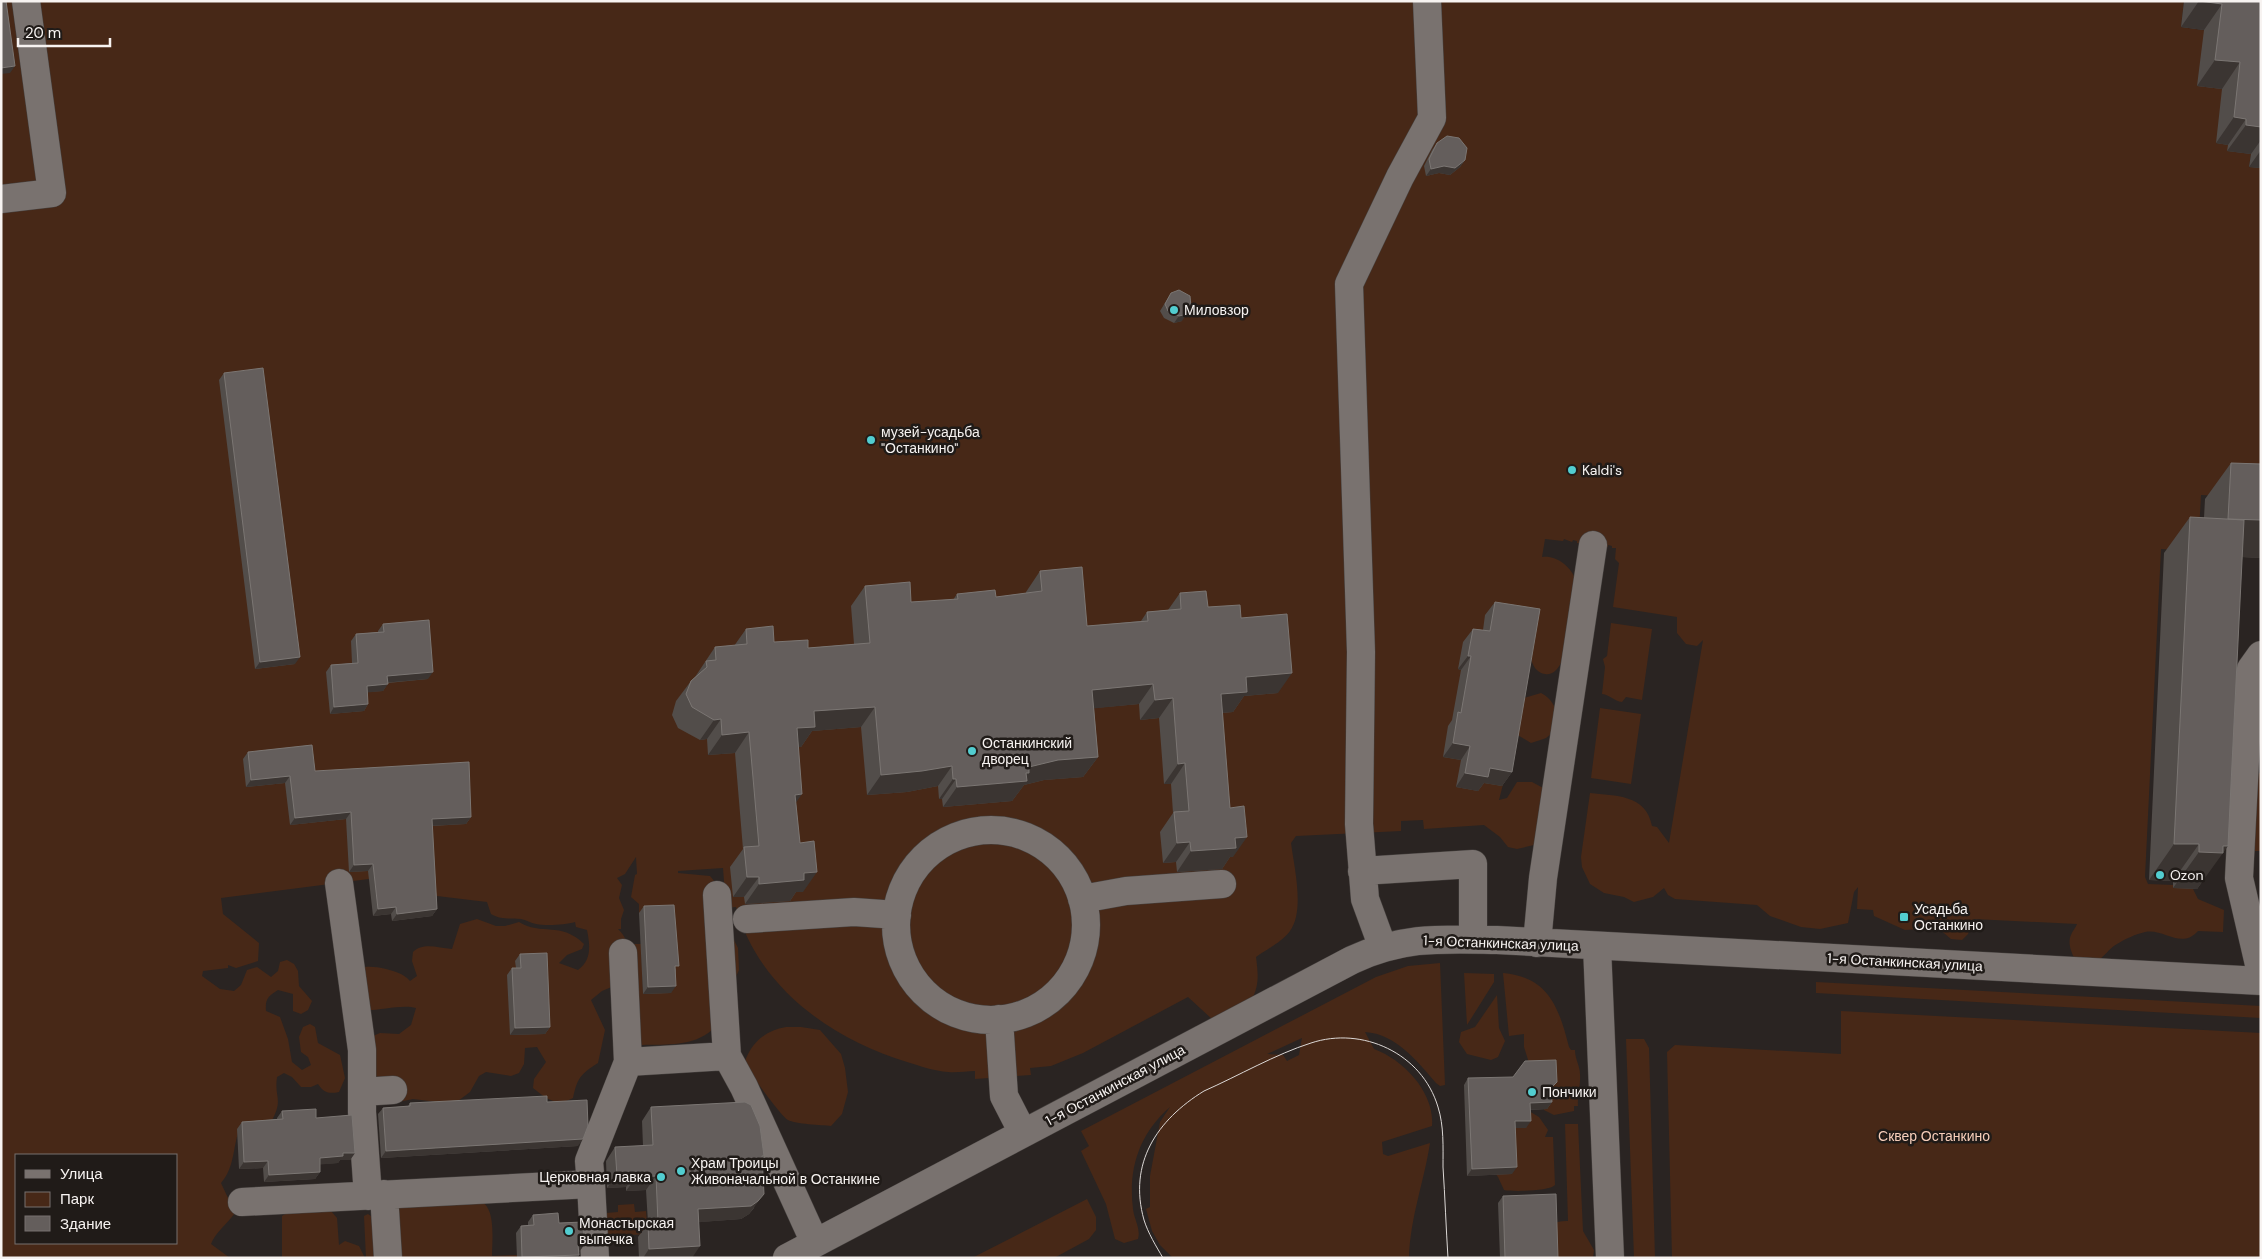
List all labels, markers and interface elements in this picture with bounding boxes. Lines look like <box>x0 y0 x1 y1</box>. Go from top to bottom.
scale bar <box>18 15 110 47</box>
text: 20 m <box>25 23 61 43</box>
place label: Миловзор <box>1184 301 1249 319</box>
marker: Миловзор <box>1168 304 1180 316</box>
place label: музей-усадьба "Останкино" <box>881 423 980 457</box>
marker: музей-усадьба "Останкино" <box>865 434 877 446</box>
place label: Kaldi's <box>1582 461 1622 479</box>
marker: Kaldi's <box>1566 464 1578 476</box>
place label: Останкинский дворец <box>982 734 1072 768</box>
marker: Останкинский дворец <box>966 745 978 757</box>
place label: Ozon <box>2170 866 2204 884</box>
marker: Ozon <box>2154 869 2166 881</box>
place label: Усадьба Останкино <box>1914 900 1983 934</box>
marker: Усадьба Останкино <box>1898 911 1910 923</box>
street label: 1-я Останкинская улица <box>1423 931 1579 955</box>
street label: 1-я Останкинская улица <box>1827 949 1983 975</box>
street label: 1-я Останкинская улица <box>1042 1040 1188 1129</box>
place label: Пончики <box>1542 1083 1597 1101</box>
marker: Пончики <box>1526 1086 1538 1098</box>
park label: Сквер Останкино <box>1878 1127 1990 1145</box>
legend <box>15 1154 178 1244</box>
place label: Храм Троицы Живоначальной в Останкине <box>691 1154 880 1188</box>
text: Улица <box>60 1164 103 1184</box>
marker: Храм Троицы Живоначальной в Останкине <box>675 1165 687 1177</box>
place label: Церковная лавка <box>539 1168 651 1186</box>
marker: Церковная лавка <box>655 1171 667 1183</box>
text: Парк <box>60 1189 94 1209</box>
text: Здание <box>60 1214 111 1234</box>
place label: Монастырская выпечка <box>579 1214 674 1248</box>
marker: Монастырская выпечка <box>563 1225 575 1237</box>

